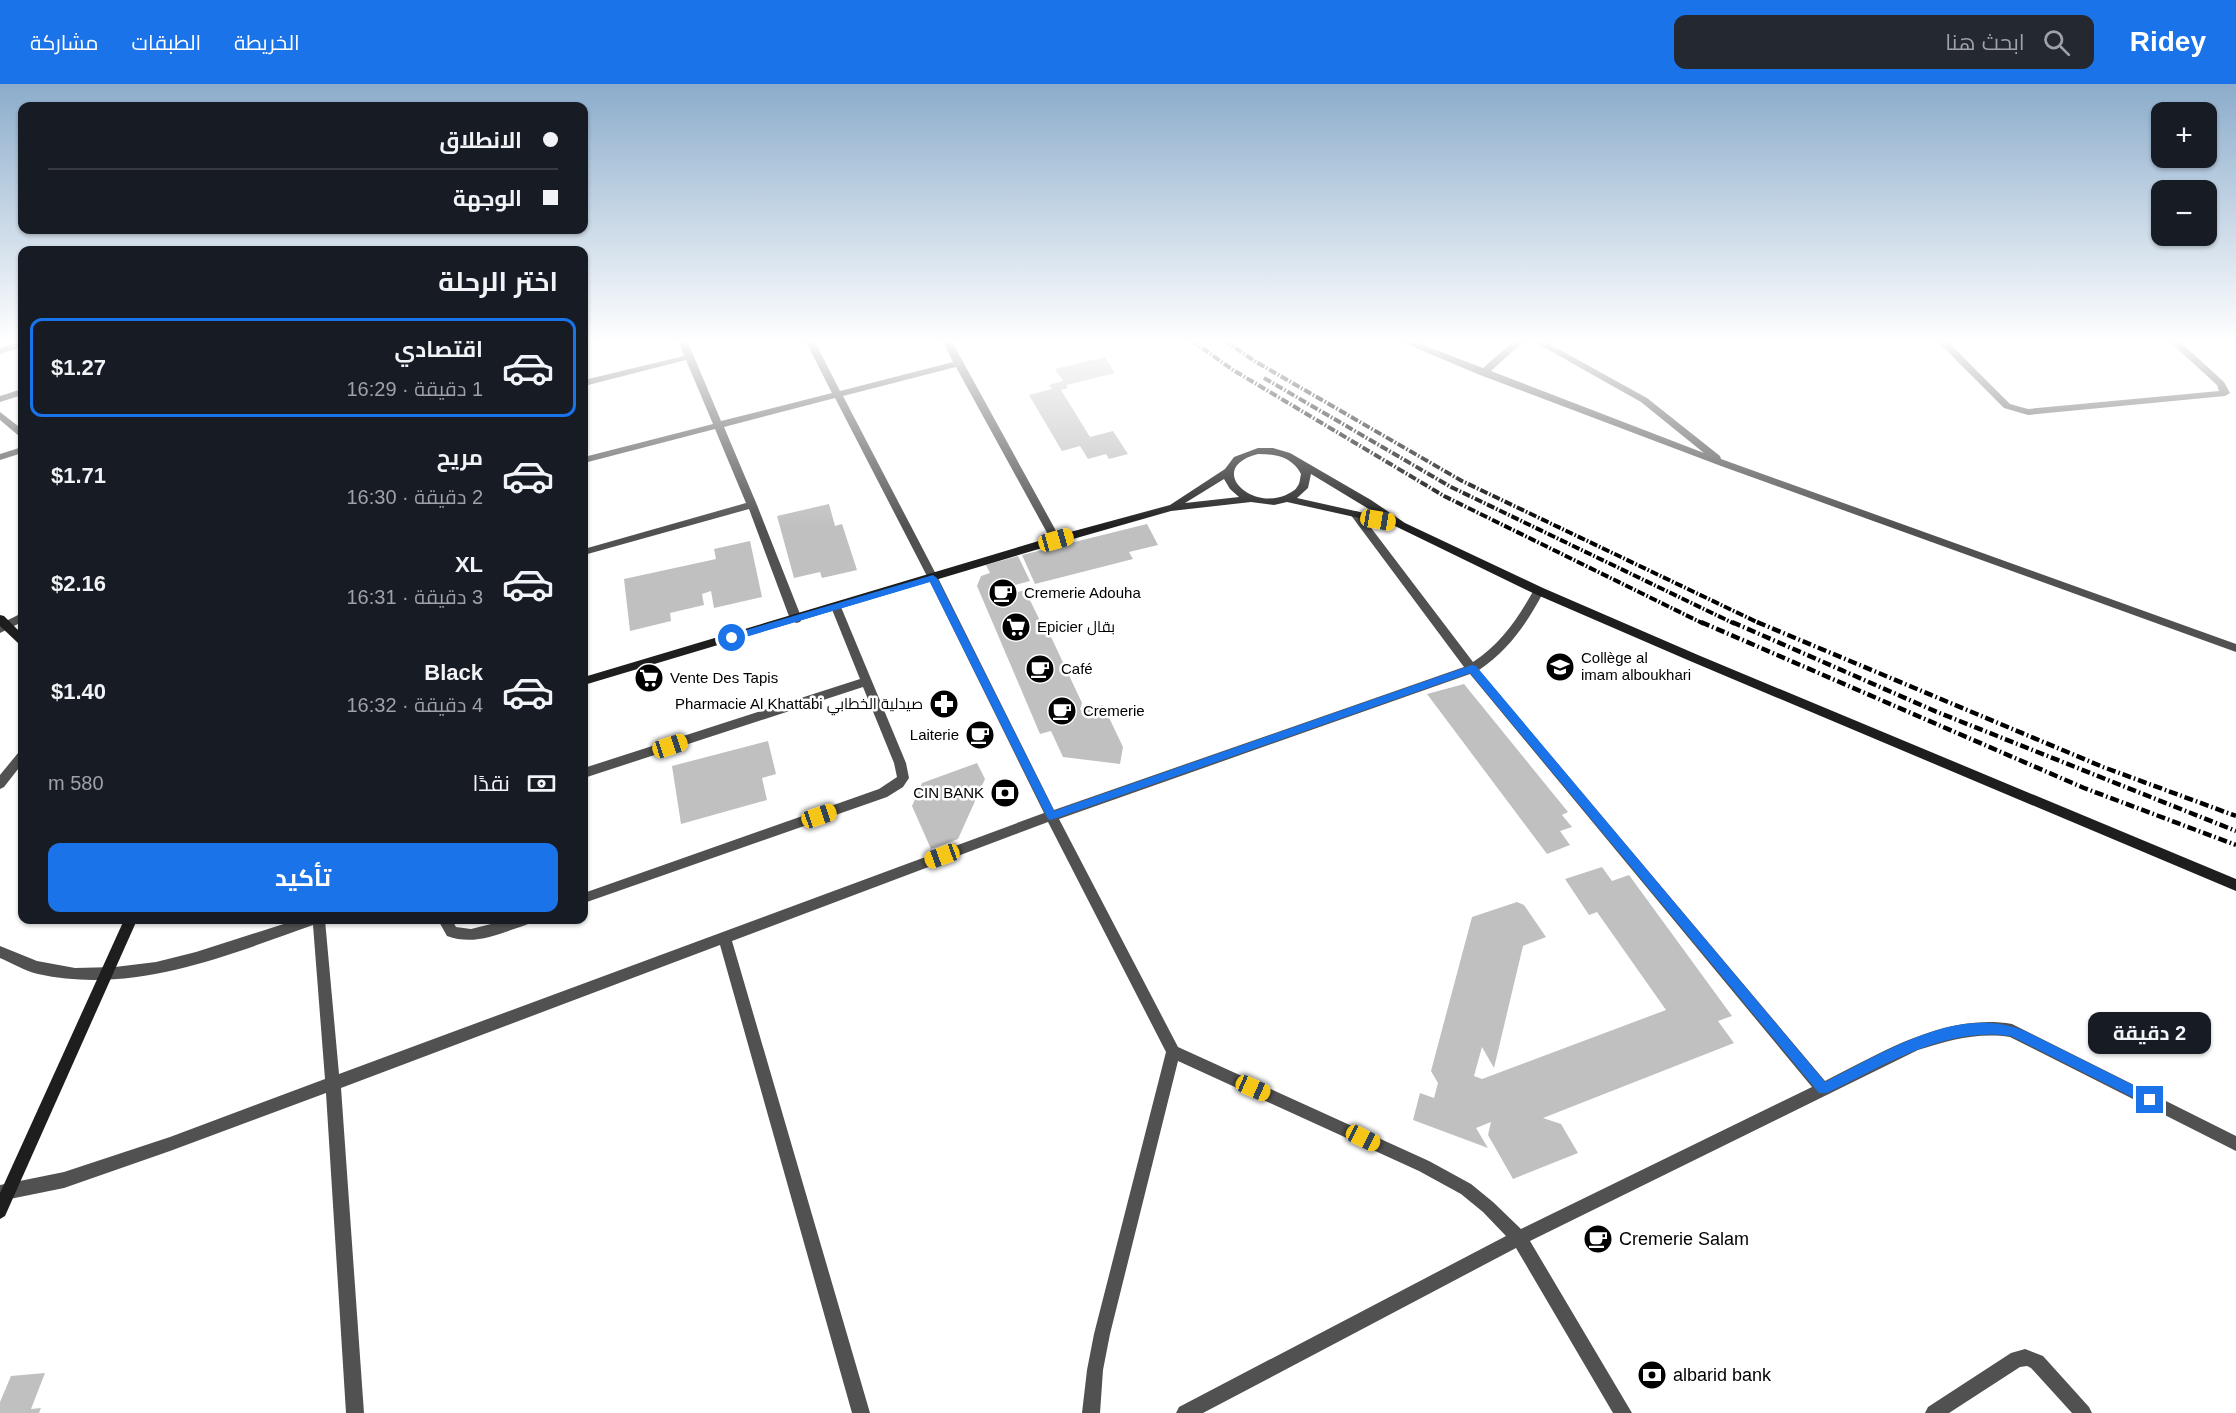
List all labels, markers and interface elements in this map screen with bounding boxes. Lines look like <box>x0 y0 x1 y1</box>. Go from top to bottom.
search box <box>1674 15 2094 69</box>
icon: search <box>2040 26 2073 59</box>
text: Ridey <box>2130 26 2206 57</box>
text: ابحث هنا <box>1945 30 2025 55</box>
text: مشاركة <box>30 31 99 54</box>
text: الطبقات <box>132 31 201 54</box>
text: الخريطة <box>234 31 300 54</box>
map controls <box>2151 102 2217 246</box>
button: + <box>2151 102 2217 168</box>
text: الانطلاق <box>439 128 522 153</box>
button: − <box>2151 180 2217 246</box>
text: الوجهة <box>453 186 522 211</box>
text: اختر الرحلة <box>438 267 558 297</box>
text: اقتصادي <box>394 337 483 362</box>
icon: car <box>501 341 555 395</box>
text: $1.27 <box>51 355 106 380</box>
text: 1 دقيقة · 16:29 <box>346 378 483 400</box>
text: مريح <box>437 445 483 470</box>
icon: car <box>501 449 555 503</box>
text: $1.71 <box>51 463 106 488</box>
text: 2 دقيقة · 16:30 <box>346 486 483 508</box>
car <box>1359 508 1397 532</box>
car <box>1036 526 1076 554</box>
text: XL <box>455 552 483 577</box>
icon: car <box>501 557 555 611</box>
text: $2.16 <box>51 571 106 596</box>
cafe icon: Cremerie Adouha <box>987 577 1019 609</box>
place label: Cremerie Adouha <box>1024 584 1141 601</box>
text: 3 دقيقة · 16:31 <box>346 586 483 608</box>
supermarket icon: Epicier بقال <box>1000 611 1032 643</box>
place label: Epicier بقال <box>1037 618 1115 636</box>
route start <box>718 624 745 651</box>
place label: Collège al imam alboukhari <box>1581 649 1691 683</box>
school or university icon: Collège al imam alboukhari <box>1544 651 1576 683</box>
cafe icon: Café <box>1024 653 1056 685</box>
text: Black <box>424 660 483 685</box>
place label: Café <box>1061 660 1093 677</box>
supermarket icon: Vente Des Tapis <box>633 662 665 694</box>
icon: car <box>501 665 555 719</box>
place label: Vente Des Tapis <box>670 669 778 686</box>
text: $1.40 <box>51 679 106 704</box>
pharmacy icon: Pharmacie Al Khattabi صيدلية الخطابي <box>928 688 960 720</box>
text: 4 دقيقة · 16:32 <box>346 694 483 716</box>
place label: Pharmacie Al Khattabi صيدلية الخطابي <box>675 695 923 716</box>
cafe icon: Cremerie <box>1046 695 1078 727</box>
place label: Cremerie <box>1083 702 1145 719</box>
cafe icon: Laiterie <box>964 719 996 751</box>
place label: Laiterie <box>910 726 959 743</box>
car <box>650 732 690 760</box>
icon: cash <box>525 767 558 800</box>
text: نقدًا <box>472 771 510 796</box>
text: 580 m <box>48 772 104 794</box>
bank icon: CIN BANK <box>989 777 1021 809</box>
place label: CIN BANK <box>913 784 984 801</box>
car <box>799 802 839 830</box>
car <box>922 841 962 871</box>
button: تأكيد <box>48 843 558 912</box>
callout: 2 دقيقة <box>2088 1013 2212 1055</box>
text: 2 دقيقة <box>2113 1022 2186 1044</box>
car <box>1233 1072 1273 1104</box>
route end <box>2136 1086 2163 1113</box>
car <box>1343 1122 1383 1154</box>
cafe icon: Cremerie Salam <box>1582 1223 1614 1255</box>
place label: Cremerie Salam <box>1619 1229 1749 1249</box>
bank icon: albarid bank <box>1636 1359 1668 1391</box>
place label: albarid bank <box>1673 1365 1772 1385</box>

